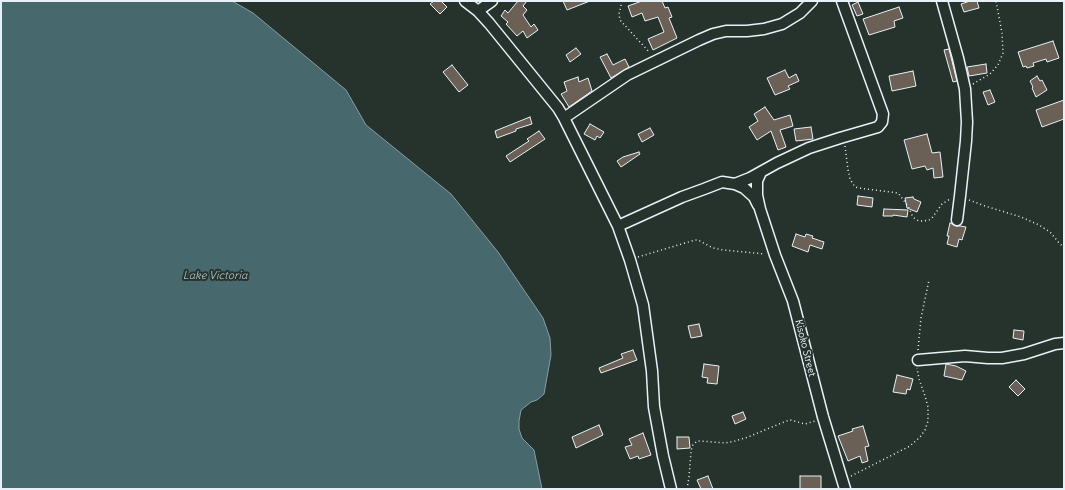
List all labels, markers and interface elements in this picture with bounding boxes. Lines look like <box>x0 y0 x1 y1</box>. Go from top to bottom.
water label: Lake Victoria <box>183 269 247 283</box>
street label: Kisoko Street <box>792 318 818 378</box>

